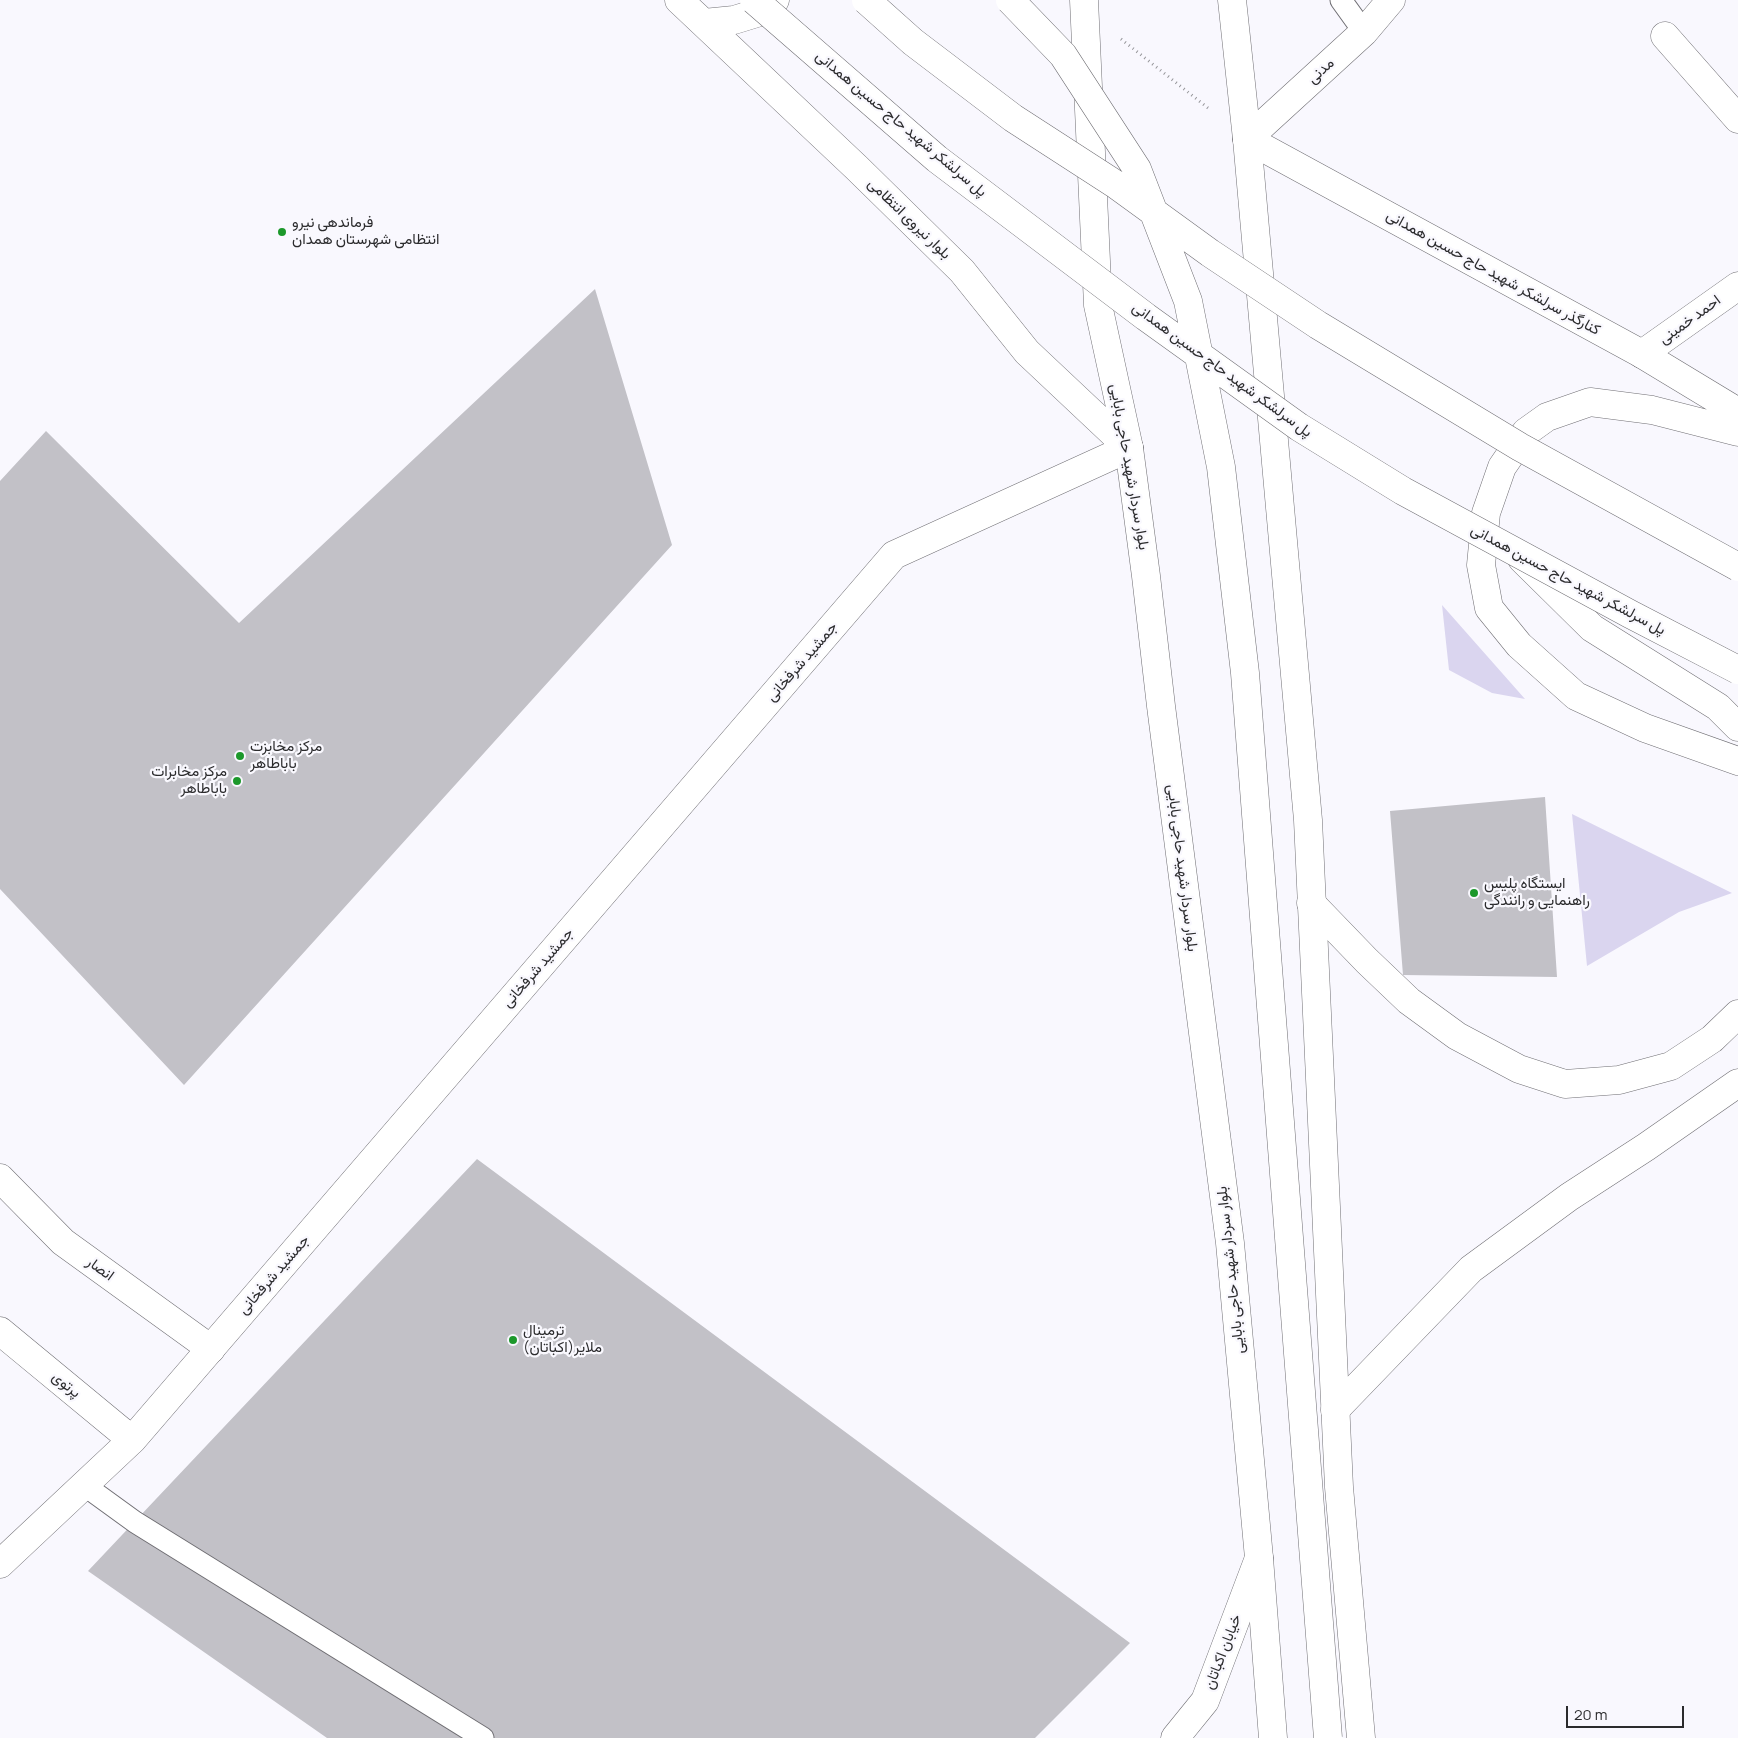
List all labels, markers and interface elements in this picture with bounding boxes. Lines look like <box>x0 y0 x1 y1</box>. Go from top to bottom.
street label: پل سرلشکر شهید حاج حسین همدانی <box>812 47 990 201</box>
street label: مدنی <box>1304 54 1338 88</box>
street label: بلوار نیروی انتظامی <box>864 175 954 263</box>
street label: کنارگذر سرلشکر شهید حاج حسین همدانی <box>1383 206 1603 340</box>
place label: فرماندهی نیرو انتظامی شهرستان همدان <box>292 214 439 249</box>
marker: فرماندهی نیرو انتظامی شهرستان همدان <box>276 226 288 238</box>
street label: احمد خمینی <box>1656 292 1724 348</box>
street label: پل سرلشکر شهید حاج حسین همدانی <box>1129 299 1315 441</box>
street label: بلوار سردار شهید حاجی بابایی <box>1106 383 1152 551</box>
street label: پل سرلشکر شهید حاج حسین همدانی <box>1468 521 1668 639</box>
street label: جمشید شرفخانی <box>763 619 841 705</box>
place label: مرکز مخابزت باباطاهر <box>250 738 322 773</box>
marker: مرکز مخابزت باباطاهر <box>234 750 246 762</box>
place label: مرکز مخابرات باباطاهر <box>151 763 227 798</box>
marker: مرکز مخابرات باباطاهر <box>231 775 243 787</box>
street label: بلوار سردار شهید حاجی بابایی <box>1163 783 1201 953</box>
place label: ایستگاه پلیس راهنمایی و رانندگی <box>1484 875 1590 910</box>
marker: ایستگاه پلیس راهنمایی و رانندگی <box>1468 887 1480 899</box>
street label: جمشید شرفخانی <box>499 925 577 1011</box>
street label: بلوار سردار شهید حاجی بابایی <box>1213 1185 1249 1355</box>
street label: جمشید شرفخانی <box>235 1232 313 1318</box>
street label: انصار <box>83 1253 117 1285</box>
place label: ترمینال ملایر(اکباتان) <box>523 1322 602 1357</box>
marker: ترمینال ملایر(اکباتان) <box>507 1334 519 1346</box>
street label: پرتوی <box>48 1368 84 1402</box>
street label: خیابان اکباتان <box>1200 1612 1246 1692</box>
scale bar <box>1568 1696 1686 1728</box>
text: 20 m <box>1574 1704 1607 1725</box>

